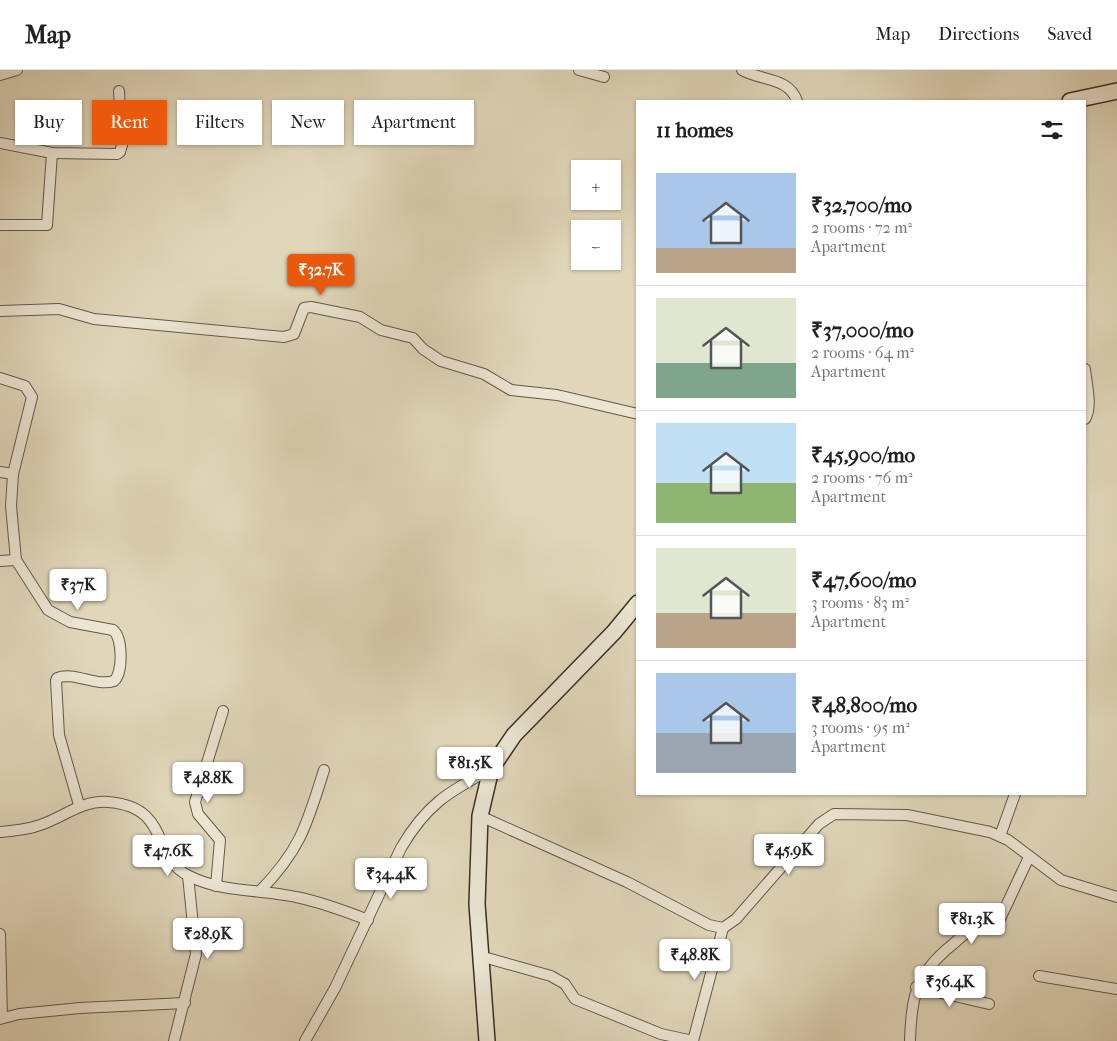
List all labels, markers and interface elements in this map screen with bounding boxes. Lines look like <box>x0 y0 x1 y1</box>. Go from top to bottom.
text: Map <box>25 21 71 49</box>
text: Map <box>876 24 910 45</box>
text: Directions <box>938 24 1019 45</box>
text: Saved <box>1047 24 1092 45</box>
chip: Buy <box>15 100 82 145</box>
chip: Rent <box>92 100 167 145</box>
chip: Filters <box>177 100 262 145</box>
chip: New <box>272 100 344 145</box>
chip: Apartment <box>354 100 474 145</box>
icon: filters <box>1038 116 1066 144</box>
text: 11 homes <box>656 118 733 142</box>
map controls <box>571 160 621 270</box>
button: + <box>571 160 621 210</box>
icon: home <box>696 193 756 253</box>
text: ₹32,700/mo <box>811 193 912 217</box>
text: 2 rooms · 72 m² <box>811 218 912 237</box>
button: − <box>571 220 621 270</box>
text: Apartment <box>811 237 886 256</box>
pin: ₹32.7K <box>280 254 362 296</box>
text: ₹32.7K <box>298 260 344 279</box>
icon: home <box>696 318 756 378</box>
text: ₹37,000/mo <box>811 318 914 342</box>
text: 2 rooms · 64 m² <box>811 343 914 362</box>
text: Apartment <box>811 362 886 381</box>
icon: home <box>696 443 756 503</box>
text: ₹45,900/mo <box>811 443 915 467</box>
text: 2 rooms · 76 m² <box>811 468 912 487</box>
text: Apartment <box>811 487 886 506</box>
pin: ₹37K <box>48 568 108 611</box>
icon: home <box>696 568 756 628</box>
text: ₹47,600/mo <box>811 568 916 592</box>
text: ₹37K <box>60 575 96 594</box>
text: 3 rooms · 83 m² <box>811 593 909 612</box>
text: Apartment <box>811 612 886 631</box>
icon: home <box>696 693 756 753</box>
text: ₹48,800/mo <box>811 693 917 717</box>
text: 3 rooms · 95 m² <box>811 718 910 737</box>
text: Apartment <box>811 737 886 756</box>
pin: ₹81.5K <box>429 746 511 789</box>
text: ₹81.5K <box>448 753 492 772</box>
pin: ₹48.8K <box>167 762 249 804</box>
text: ₹48.8K <box>183 768 233 787</box>
pin: ₹47.6K <box>127 834 209 877</box>
pin: ₹45.9K <box>748 834 830 876</box>
text: ₹45.9K <box>765 840 813 859</box>
text: ₹47.6K <box>144 841 192 860</box>
pin: ₹34.4K <box>350 858 432 900</box>
text: ₹34.4K <box>366 864 416 883</box>
pin: ₹81.3K <box>931 902 1013 945</box>
text: ₹81.3K <box>950 909 994 928</box>
pin: ₹28.9K <box>167 918 249 960</box>
text: ₹28.9K <box>184 924 232 943</box>
pin: ₹48.8K <box>654 938 736 981</box>
text: ₹48.8K <box>670 945 720 964</box>
pin: ₹36.4K <box>909 966 991 1008</box>
text: ₹36.4K <box>926 972 974 991</box>

